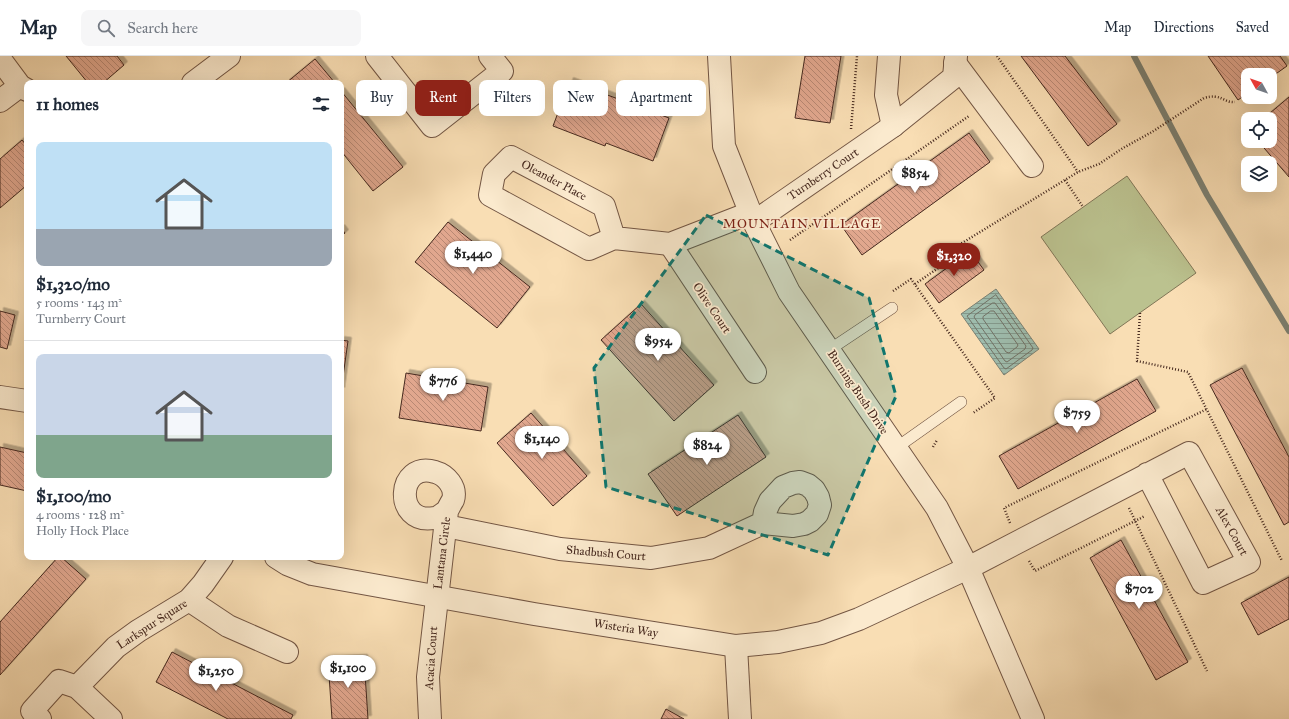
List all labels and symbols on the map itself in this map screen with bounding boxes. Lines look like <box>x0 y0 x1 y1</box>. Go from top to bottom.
north arrow <box>1241 68 1277 104</box>
street label: Turnberry Court <box>785 145 862 203</box>
street label: Oleander Place <box>519 157 589 203</box>
pin: $854 <box>891 160 939 194</box>
district label: MOUNTAIN VILLAGE <box>723 216 881 232</box>
pin: $1,440 <box>440 241 506 275</box>
pin: $1,320 <box>921 243 987 277</box>
street label: Olive Court <box>690 280 734 337</box>
pin: $954 <box>634 328 682 362</box>
street label: Burning Bush Drive <box>824 347 891 438</box>
pin: $776 <box>419 368 467 402</box>
pin: $759 <box>1053 400 1101 434</box>
pin: $1,140 <box>509 426 575 460</box>
pin: $824 <box>683 432 731 466</box>
street label: Alex Court <box>1212 503 1251 559</box>
street label: Lantana Circle <box>431 516 453 590</box>
street label: Shadbush Court <box>566 543 647 564</box>
pin: $702 <box>1115 576 1163 610</box>
street label: Larkspur Square <box>114 596 190 653</box>
street label: Wisteria Way <box>593 616 660 640</box>
street label: Acacia Court <box>422 625 440 691</box>
pin: $1,100 <box>315 655 381 689</box>
pin: $1,250 <box>183 658 249 692</box>

